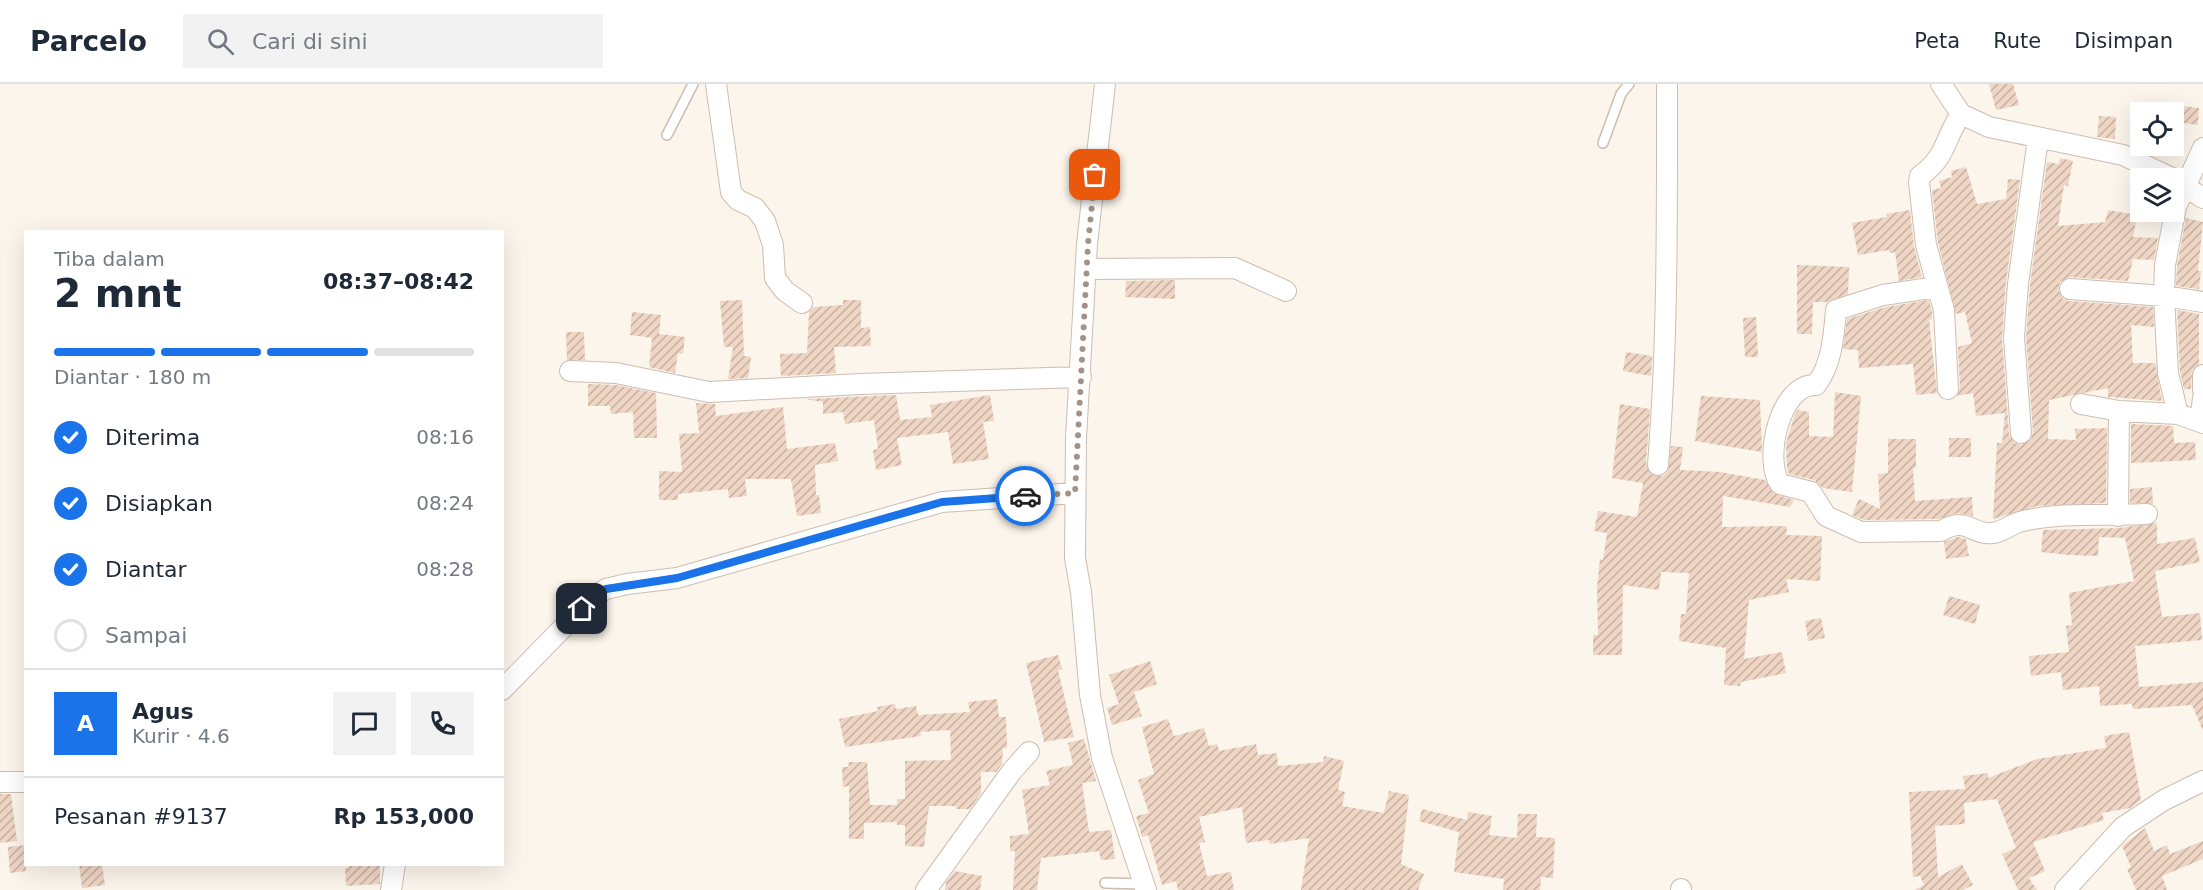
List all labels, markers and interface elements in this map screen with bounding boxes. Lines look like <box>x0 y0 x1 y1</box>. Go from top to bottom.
search box <box>183 14 603 68</box>
text: Parcelo <box>30 25 147 58</box>
icon: search <box>204 25 237 58</box>
text: Cari di sini <box>252 29 368 54</box>
text: Peta <box>1914 29 1960 53</box>
text: Rute <box>1993 29 2041 53</box>
text: Disimpan <box>2074 29 2173 53</box>
map controls <box>2130 102 2184 222</box>
button: locate <box>2130 102 2184 156</box>
pin <box>1069 149 1120 200</box>
icon: bag <box>1078 158 1111 191</box>
button: layers <box>2130 168 2184 222</box>
text: Tiba dalam <box>54 247 165 271</box>
text: 08:37–08:42 <box>323 269 474 294</box>
text: 2 mnt <box>54 271 182 316</box>
text: Diantar · 180 m <box>54 365 211 389</box>
icon: check <box>54 421 87 454</box>
text: Diterima <box>105 425 200 450</box>
text: 08:16 <box>416 425 474 449</box>
courier <box>995 466 1055 526</box>
icon: car <box>1009 480 1042 513</box>
icon: check <box>54 487 87 520</box>
text: Disiapkan <box>105 491 213 516</box>
text: 08:24 <box>416 491 474 515</box>
icon: check <box>54 553 87 586</box>
text: Diantar <box>105 557 187 582</box>
text: 08:28 <box>416 557 474 581</box>
pin <box>556 583 607 634</box>
icon: home <box>565 592 598 625</box>
text: Sampai <box>105 623 187 648</box>
button: chat <box>333 692 396 755</box>
button: phone <box>411 692 474 755</box>
text: Agus <box>132 699 194 724</box>
text: A <box>77 711 94 736</box>
text: Kurir · 4.6 <box>132 724 230 748</box>
text: Pesanan #9137 <box>54 804 228 829</box>
text: Rp 153,000 <box>333 804 474 829</box>

